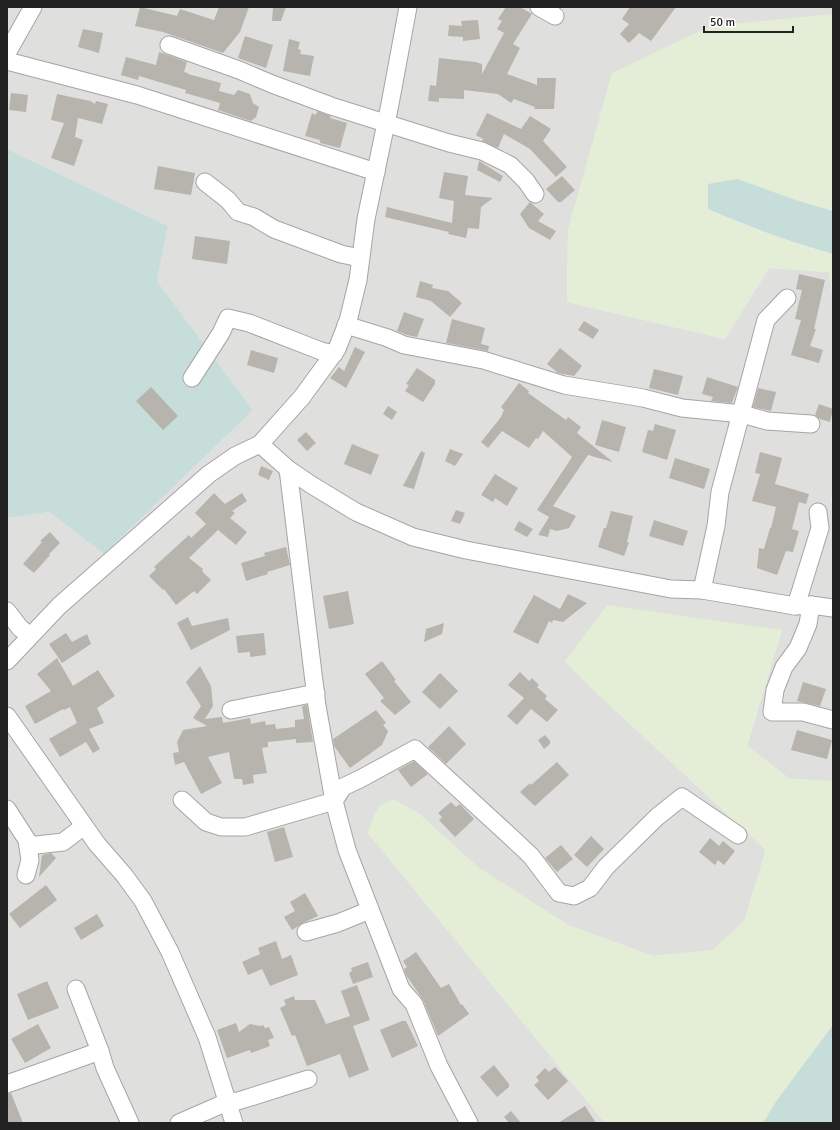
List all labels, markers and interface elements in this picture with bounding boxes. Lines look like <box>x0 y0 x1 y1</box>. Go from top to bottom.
scale bar <box>704 8 793 34</box>
text: 50 m <box>710 15 735 30</box>

